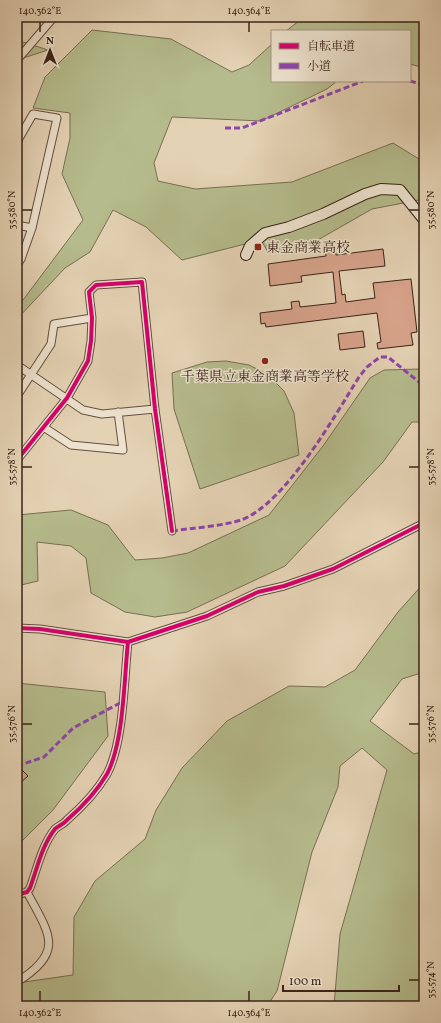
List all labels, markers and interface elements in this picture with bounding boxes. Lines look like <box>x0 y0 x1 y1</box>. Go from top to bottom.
text: 140.362°E <box>19 4 61 18</box>
text: 140.364°E <box>228 4 270 18</box>
north arrow <box>30 30 70 70</box>
legend <box>271 30 411 82</box>
text: N <box>46 34 54 49</box>
text: 自転車道 <box>307 39 355 55</box>
text: 小道 <box>307 59 331 75</box>
text: 35.580°N <box>5 190 19 229</box>
text: 35.580°N <box>424 190 438 229</box>
place label: 東金商業高校 <box>266 239 350 258</box>
marker: 東金商業高校 <box>253 242 263 252</box>
marker: 千葉県立東金商業高等学校 <box>260 356 270 366</box>
place label: 千葉県立東金商業高等学校 <box>181 368 349 387</box>
text: 35.578°N <box>5 448 19 486</box>
text: 35.578°N <box>424 448 438 486</box>
text: 35.576°N <box>5 704 19 743</box>
text: 35.576°N <box>424 704 438 743</box>
text: 35.574°N <box>424 961 438 999</box>
scale bar <box>283 967 399 993</box>
text: 100 m <box>289 974 322 990</box>
text: 140.362°E <box>19 1006 61 1020</box>
text: 140.364°E <box>228 1006 270 1020</box>

